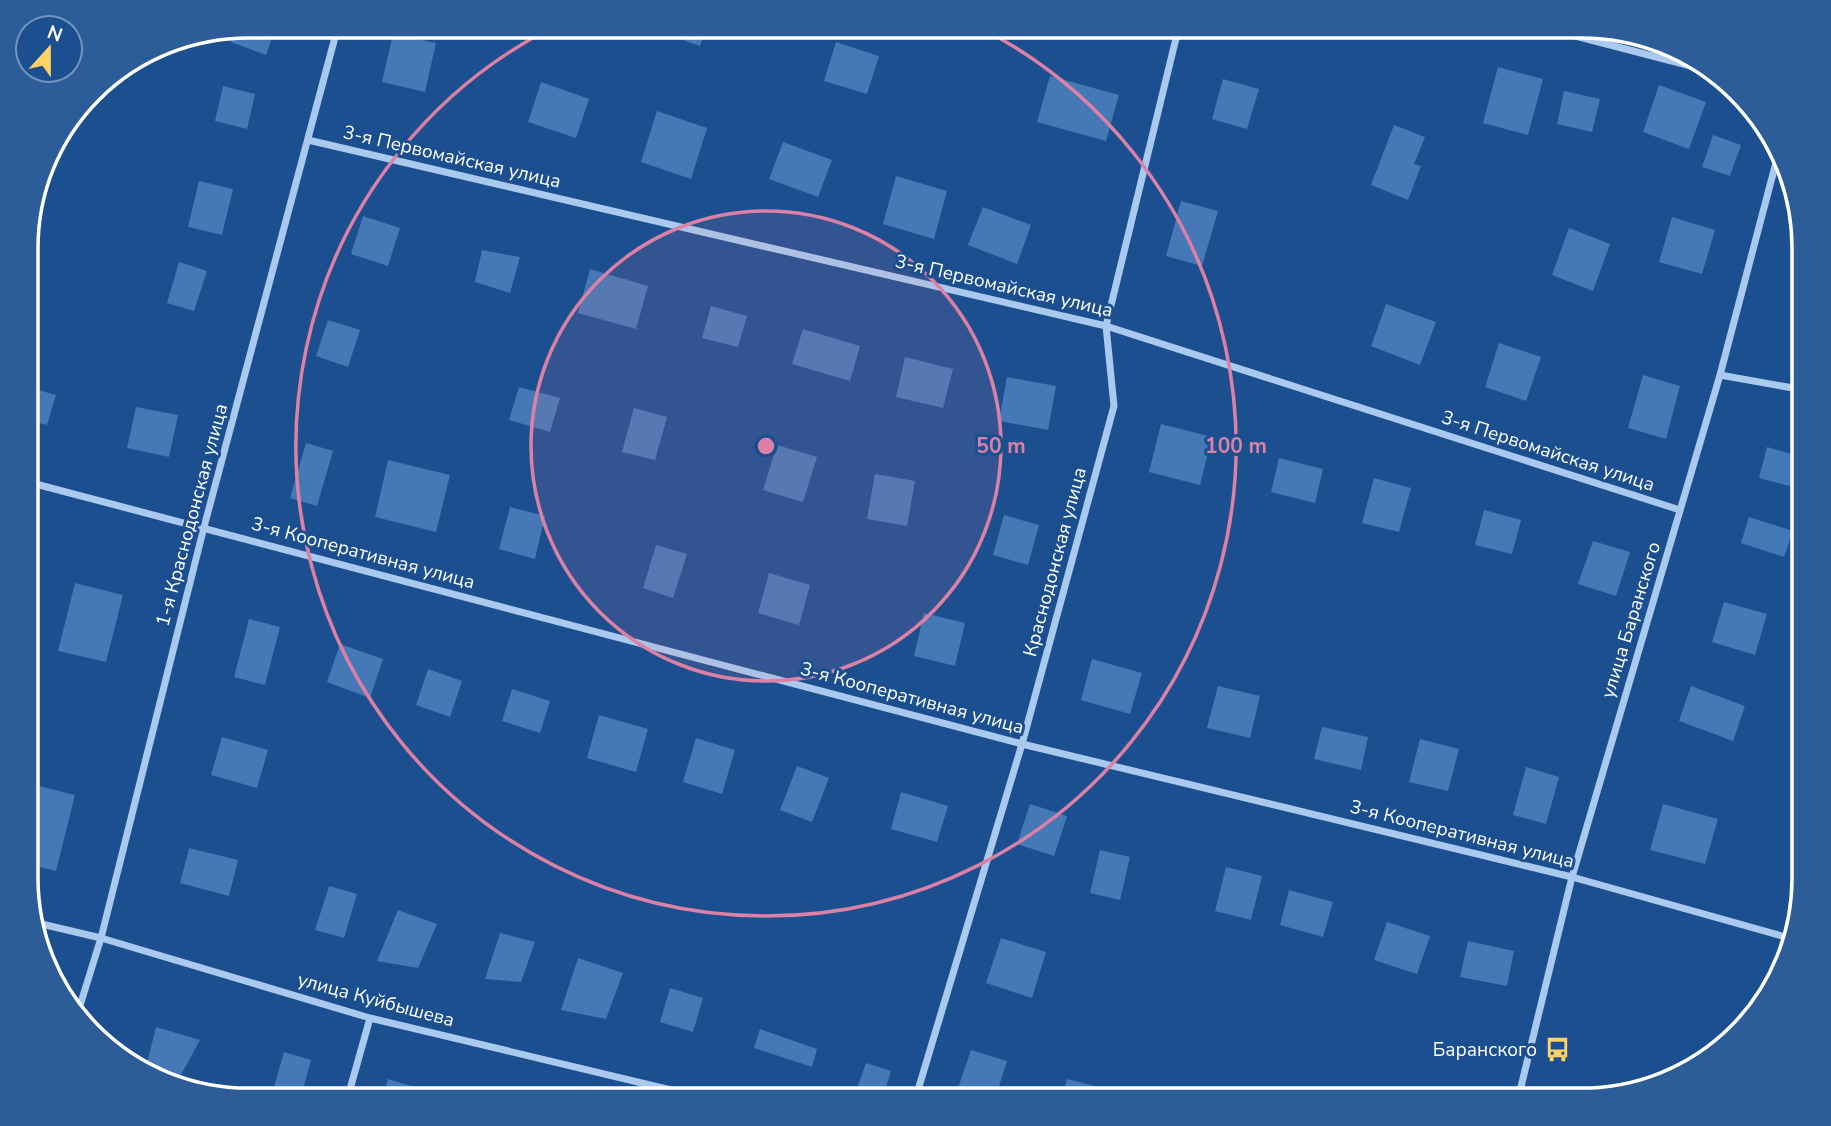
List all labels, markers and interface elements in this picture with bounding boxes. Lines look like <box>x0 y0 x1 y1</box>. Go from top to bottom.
north arrow <box>14 14 84 84</box>
text: N <box>43 19 66 49</box>
street label: 3-я Первомайская улица <box>341 119 563 195</box>
street label: 3-я Первомайская улица <box>893 248 1115 324</box>
street label: 1-я Краснодонская улица <box>150 401 234 629</box>
street label: 3-я Первомайская улица <box>1438 404 1658 498</box>
text: 50 m <box>976 432 1026 460</box>
text: 100 m <box>1205 432 1267 460</box>
centre of rings <box>754 434 778 458</box>
street label: Краснодонская улица <box>1017 464 1093 660</box>
street label: 3-я Кооперативная улица <box>248 511 478 595</box>
street label: улица Баранского <box>1595 539 1667 701</box>
street label: 3-я Кооперативная улица <box>797 656 1027 740</box>
street label: 3-я Кооперативная улица <box>1347 794 1577 874</box>
street label: улица Куйбышева <box>295 967 457 1033</box>
bus stop icon: Баранского <box>1543 1036 1571 1064</box>
place label: Баранского <box>1433 1037 1537 1063</box>

